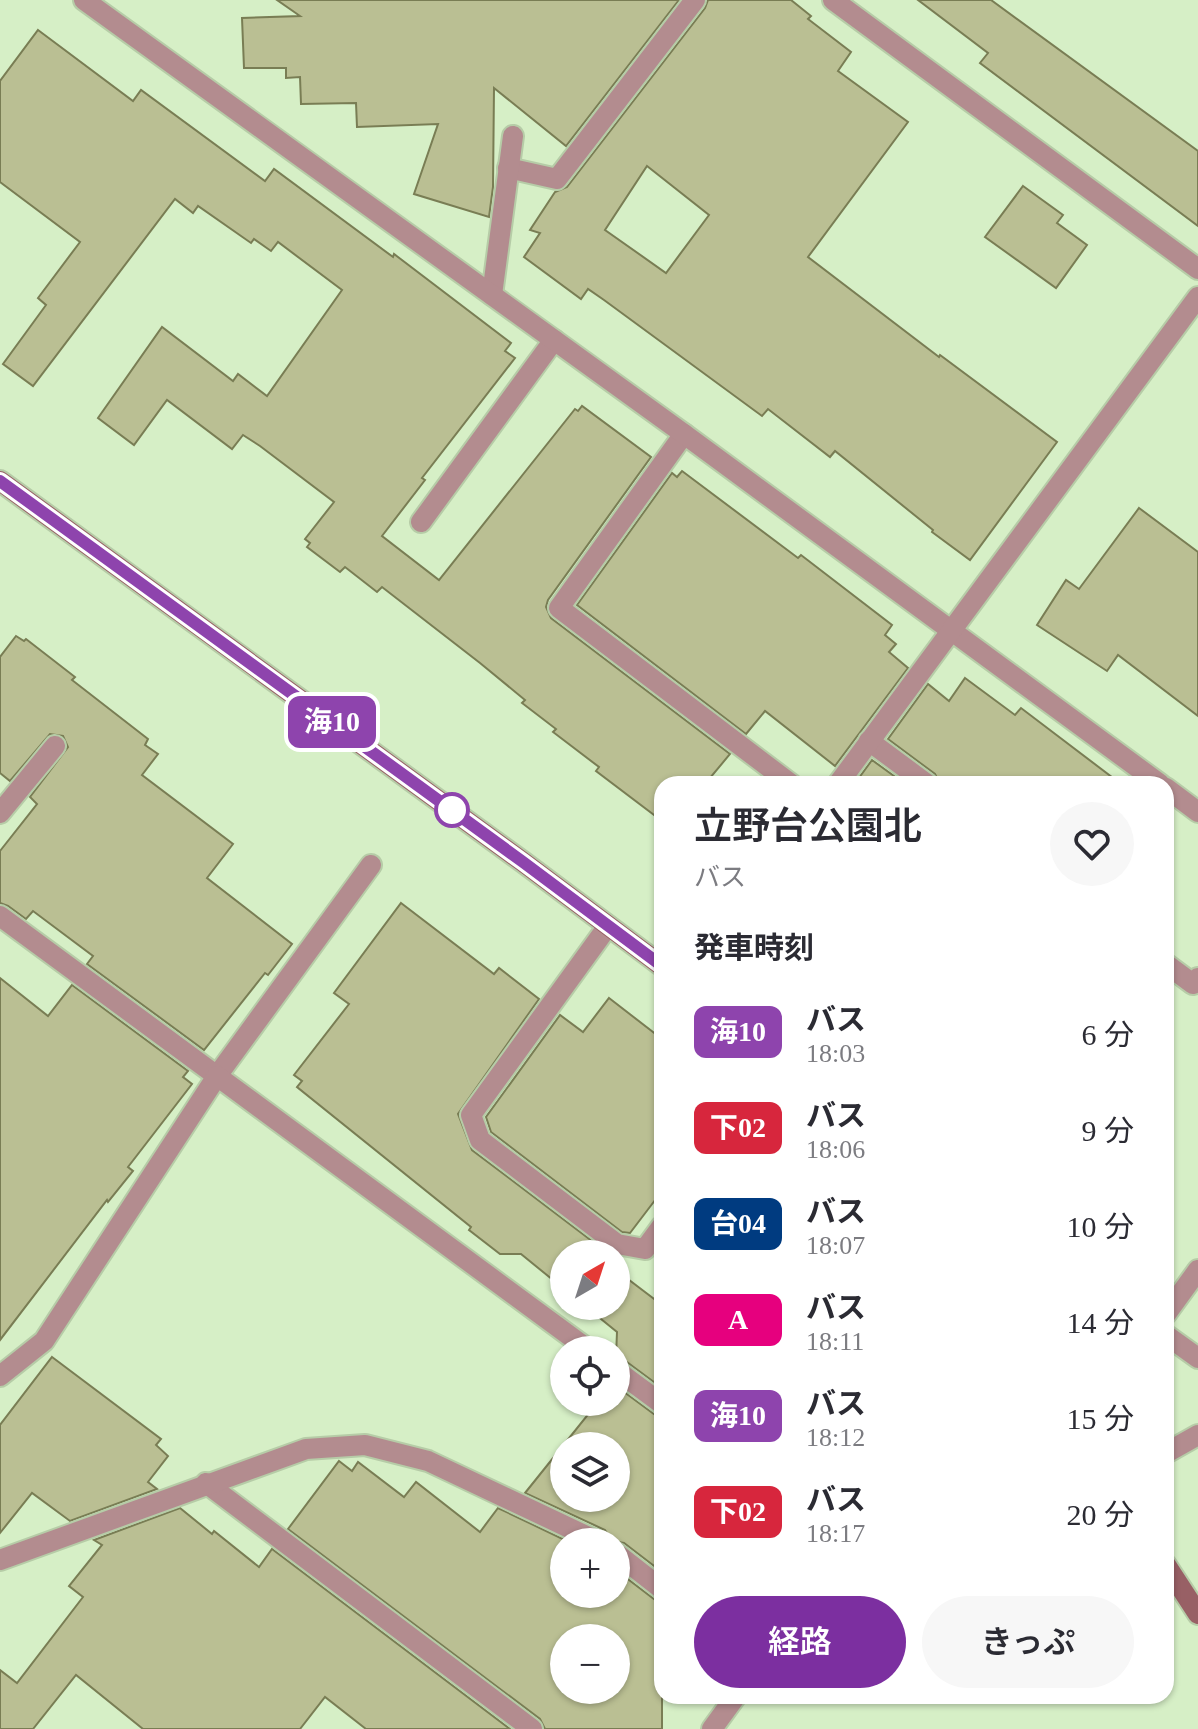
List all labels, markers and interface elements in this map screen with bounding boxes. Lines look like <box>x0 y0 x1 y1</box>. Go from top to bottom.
line badge: 海10 <box>286 696 378 748</box>
text: 海10 <box>304 706 360 737</box>
unlabelled marker <box>435 793 469 827</box>
button: heart <box>1050 802 1134 886</box>
text: 立野台公園北 <box>694 805 922 847</box>
text: バス <box>694 863 746 892</box>
text: 発車時刻 <box>694 931 814 964</box>
text: バス <box>806 1003 866 1036</box>
text: 海10 <box>710 1016 766 1047</box>
text: 6 分 <box>1082 1018 1134 1051</box>
text: 18:03 <box>806 1039 865 1068</box>
text: バス <box>806 1099 866 1132</box>
text: 下02 <box>710 1112 766 1143</box>
text: 9 分 <box>1082 1114 1134 1147</box>
text: 18:06 <box>806 1135 865 1164</box>
text: バス <box>806 1195 866 1228</box>
text: 台04 <box>710 1208 766 1239</box>
text: 10 分 <box>1067 1210 1134 1243</box>
text: 18:07 <box>806 1231 865 1260</box>
north arrow <box>550 1240 630 1320</box>
map controls <box>550 1240 630 1704</box>
text: バス <box>806 1291 866 1324</box>
text: A <box>728 1304 748 1335</box>
text: 14 分 <box>1067 1306 1134 1339</box>
text: 18:11 <box>806 1327 864 1356</box>
button: locate <box>550 1336 630 1416</box>
text: バス <box>806 1387 866 1420</box>
text: 海10 <box>710 1400 766 1431</box>
text: 15 分 <box>1067 1402 1134 1435</box>
text: 18:12 <box>806 1423 865 1452</box>
button: layers <box>550 1432 630 1512</box>
text: バス <box>806 1483 866 1516</box>
text: 下02 <box>710 1496 766 1527</box>
text: 20 分 <box>1067 1498 1134 1531</box>
text: 18:17 <box>806 1519 865 1548</box>
button: + <box>550 1528 630 1608</box>
button: 経路 <box>694 1596 906 1688</box>
button: きっぷ <box>922 1596 1134 1688</box>
button: − <box>550 1624 630 1704</box>

